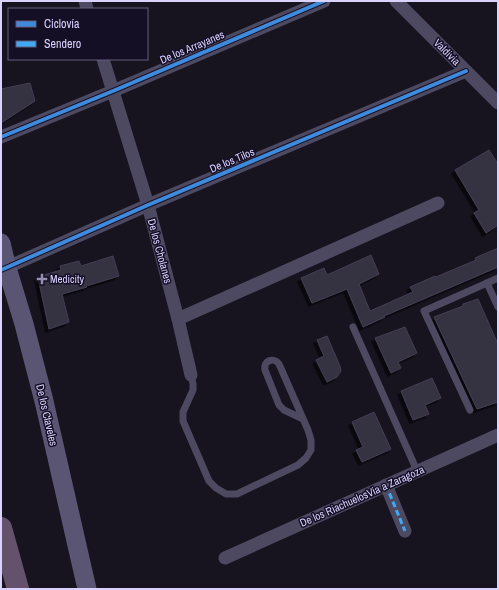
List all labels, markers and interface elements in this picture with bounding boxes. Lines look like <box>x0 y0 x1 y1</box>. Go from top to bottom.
legend <box>8 8 148 60</box>
text: Ciclovía <box>44 16 80 32</box>
street label: De los Arrayanes <box>158 27 227 67</box>
text: Sendero <box>44 36 81 52</box>
street label: Valdivia <box>431 36 463 68</box>
street label: De los Tilos <box>208 144 257 176</box>
street label: De los Cholanes <box>145 217 175 285</box>
place label: Medicity <box>50 272 85 286</box>
marker: Medicity <box>37 274 47 284</box>
street label: De los Claveles <box>33 383 61 448</box>
street label: De los RiachuelosVia a Zaragoza <box>298 462 426 530</box>

